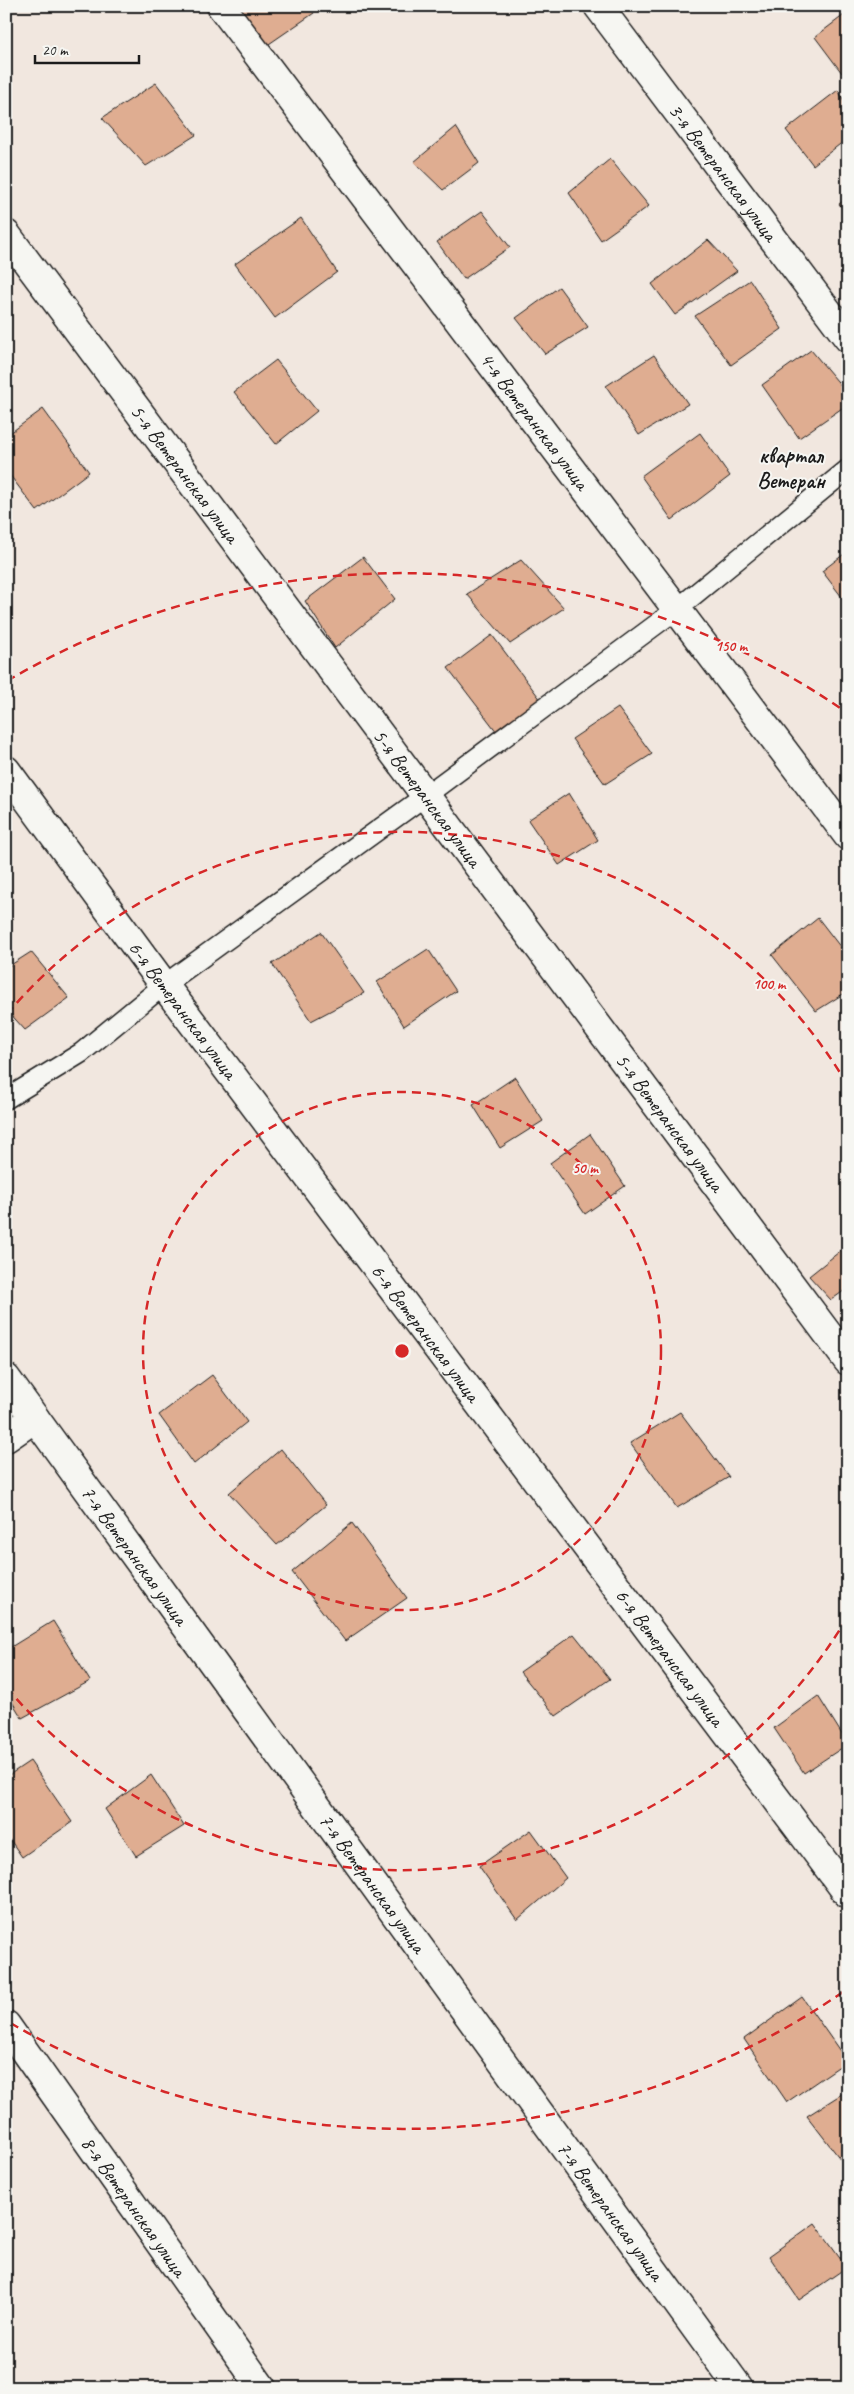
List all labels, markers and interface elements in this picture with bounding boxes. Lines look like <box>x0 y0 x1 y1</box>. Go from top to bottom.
scale bar <box>35 32 139 64</box>
text: 20 m <box>42 41 69 60</box>
street label: 3-я Ветеранская улица <box>663 98 785 248</box>
street label: 4-я Ветеранская улица <box>474 347 596 497</box>
street label: 5-я Ветеранская улица <box>125 399 247 550</box>
district label: квартал Ветеран <box>757 442 827 495</box>
text: 150 m <box>715 637 749 656</box>
street label: 5-я Ветеранская улица <box>367 724 489 874</box>
street label: 6-я Ветеранская улица <box>123 935 245 1086</box>
text: 100 m <box>753 975 787 994</box>
street label: 5-я Ветеранская улица <box>610 1048 731 1199</box>
text: 50 m <box>572 1159 599 1178</box>
street label: 6-я Ветеранская улица <box>365 1258 487 1409</box>
centre of rings <box>393 1342 411 1360</box>
street label: 7-я Ветеранская улица <box>75 1480 195 1632</box>
street label: 6-я Ветеранская улица <box>609 1583 732 1733</box>
street label: 7-я Ветеранская улица <box>313 1808 433 1960</box>
street label: 8-я Ветеранская улица <box>75 2131 194 2284</box>
street label: 7-я Ветеранская улица <box>551 2136 671 2288</box>

